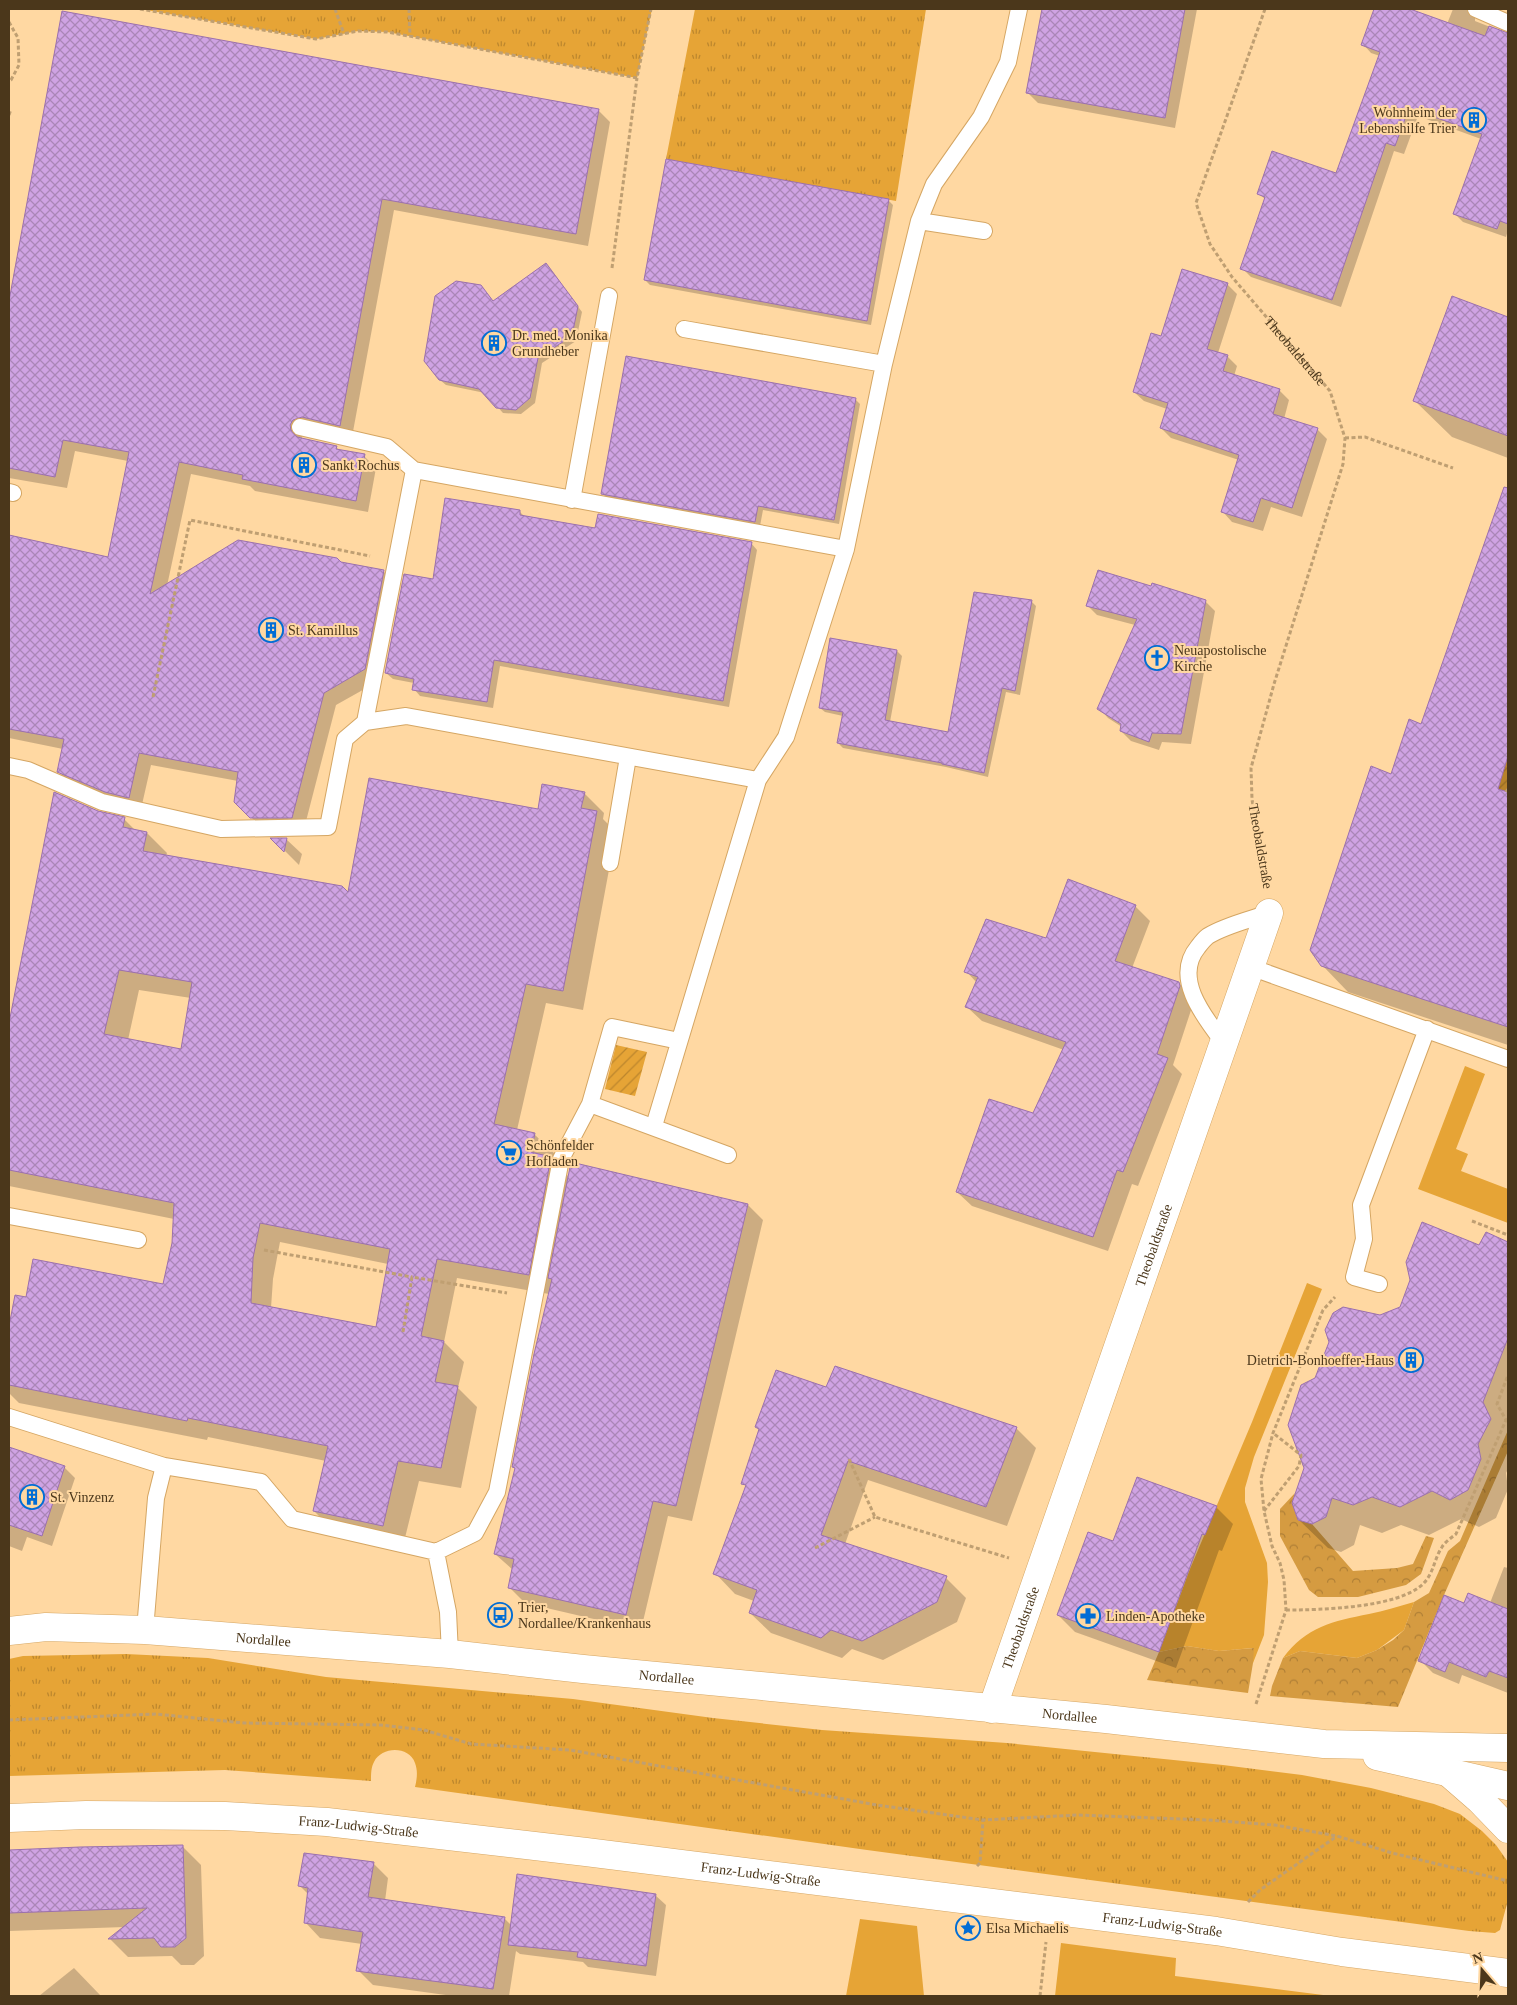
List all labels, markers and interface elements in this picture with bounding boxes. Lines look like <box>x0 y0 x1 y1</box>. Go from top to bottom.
place label: Wohnheim der Lebenshilfe Trier <box>1359 105 1456 136</box>
building icon: Wohnheim der Lebenshilfe Trier <box>1461 107 1487 133</box>
street label: Theobaldstraße <box>1261 313 1329 389</box>
place label: Dr. med. Monika Grundheber <box>512 328 608 359</box>
building icon: Dr. med. Monika Grundheber <box>481 330 507 356</box>
building icon: Sankt Rochus <box>291 452 317 478</box>
place label: Sankt Rochus <box>322 458 399 473</box>
building icon: St. Kamillus <box>258 617 284 643</box>
place label: St. Kamillus <box>288 623 358 638</box>
place label: Neuapostolische Kirche <box>1174 643 1267 674</box>
church icon: Neuapostolische Kirche <box>1144 645 1170 671</box>
street label: Theobaldstraße <box>1246 802 1275 890</box>
place label: Schönfelder Hofladen <box>526 1138 594 1169</box>
supermarket icon: Schönfelder Hofladen <box>496 1140 522 1166</box>
street label: Theobaldstraße <box>1133 1202 1175 1289</box>
building icon: Dietrich-Bonhoeffer-Haus <box>1398 1347 1424 1373</box>
place label: Dietrich-Bonhoeffer-Haus <box>1247 1353 1394 1368</box>
building icon: St. Vinzenz <box>19 1484 45 1510</box>
place label: St. Vinzenz <box>50 1490 114 1505</box>
street label: Theobaldstraße <box>999 1585 1042 1671</box>
place label: Trier, Nordallee/Krankenhaus <box>518 1600 651 1631</box>
bus stop icon: Trier, Nordallee/Krankenhaus <box>487 1602 513 1628</box>
pharmacy icon: Linden-Apotheke <box>1075 1603 1101 1629</box>
place label: Linden-Apotheke <box>1106 1609 1205 1624</box>
street label: Nordallee <box>235 1630 291 1649</box>
street label: Nordallee <box>638 1667 695 1688</box>
street label: Nordallee <box>1041 1706 1098 1726</box>
street label: Franz-Ludwig-Straße <box>298 1813 419 1841</box>
street label: Franz-Ludwig-Straße <box>700 1859 821 1889</box>
street label: Franz-Ludwig-Straße <box>1102 1910 1223 1940</box>
place icon: Elsa Michaelis <box>955 1915 981 1941</box>
place label: Elsa Michaelis <box>986 1921 1069 1936</box>
north arrow <box>1457 1945 1507 1995</box>
text: N <box>1471 1949 1485 1967</box>

